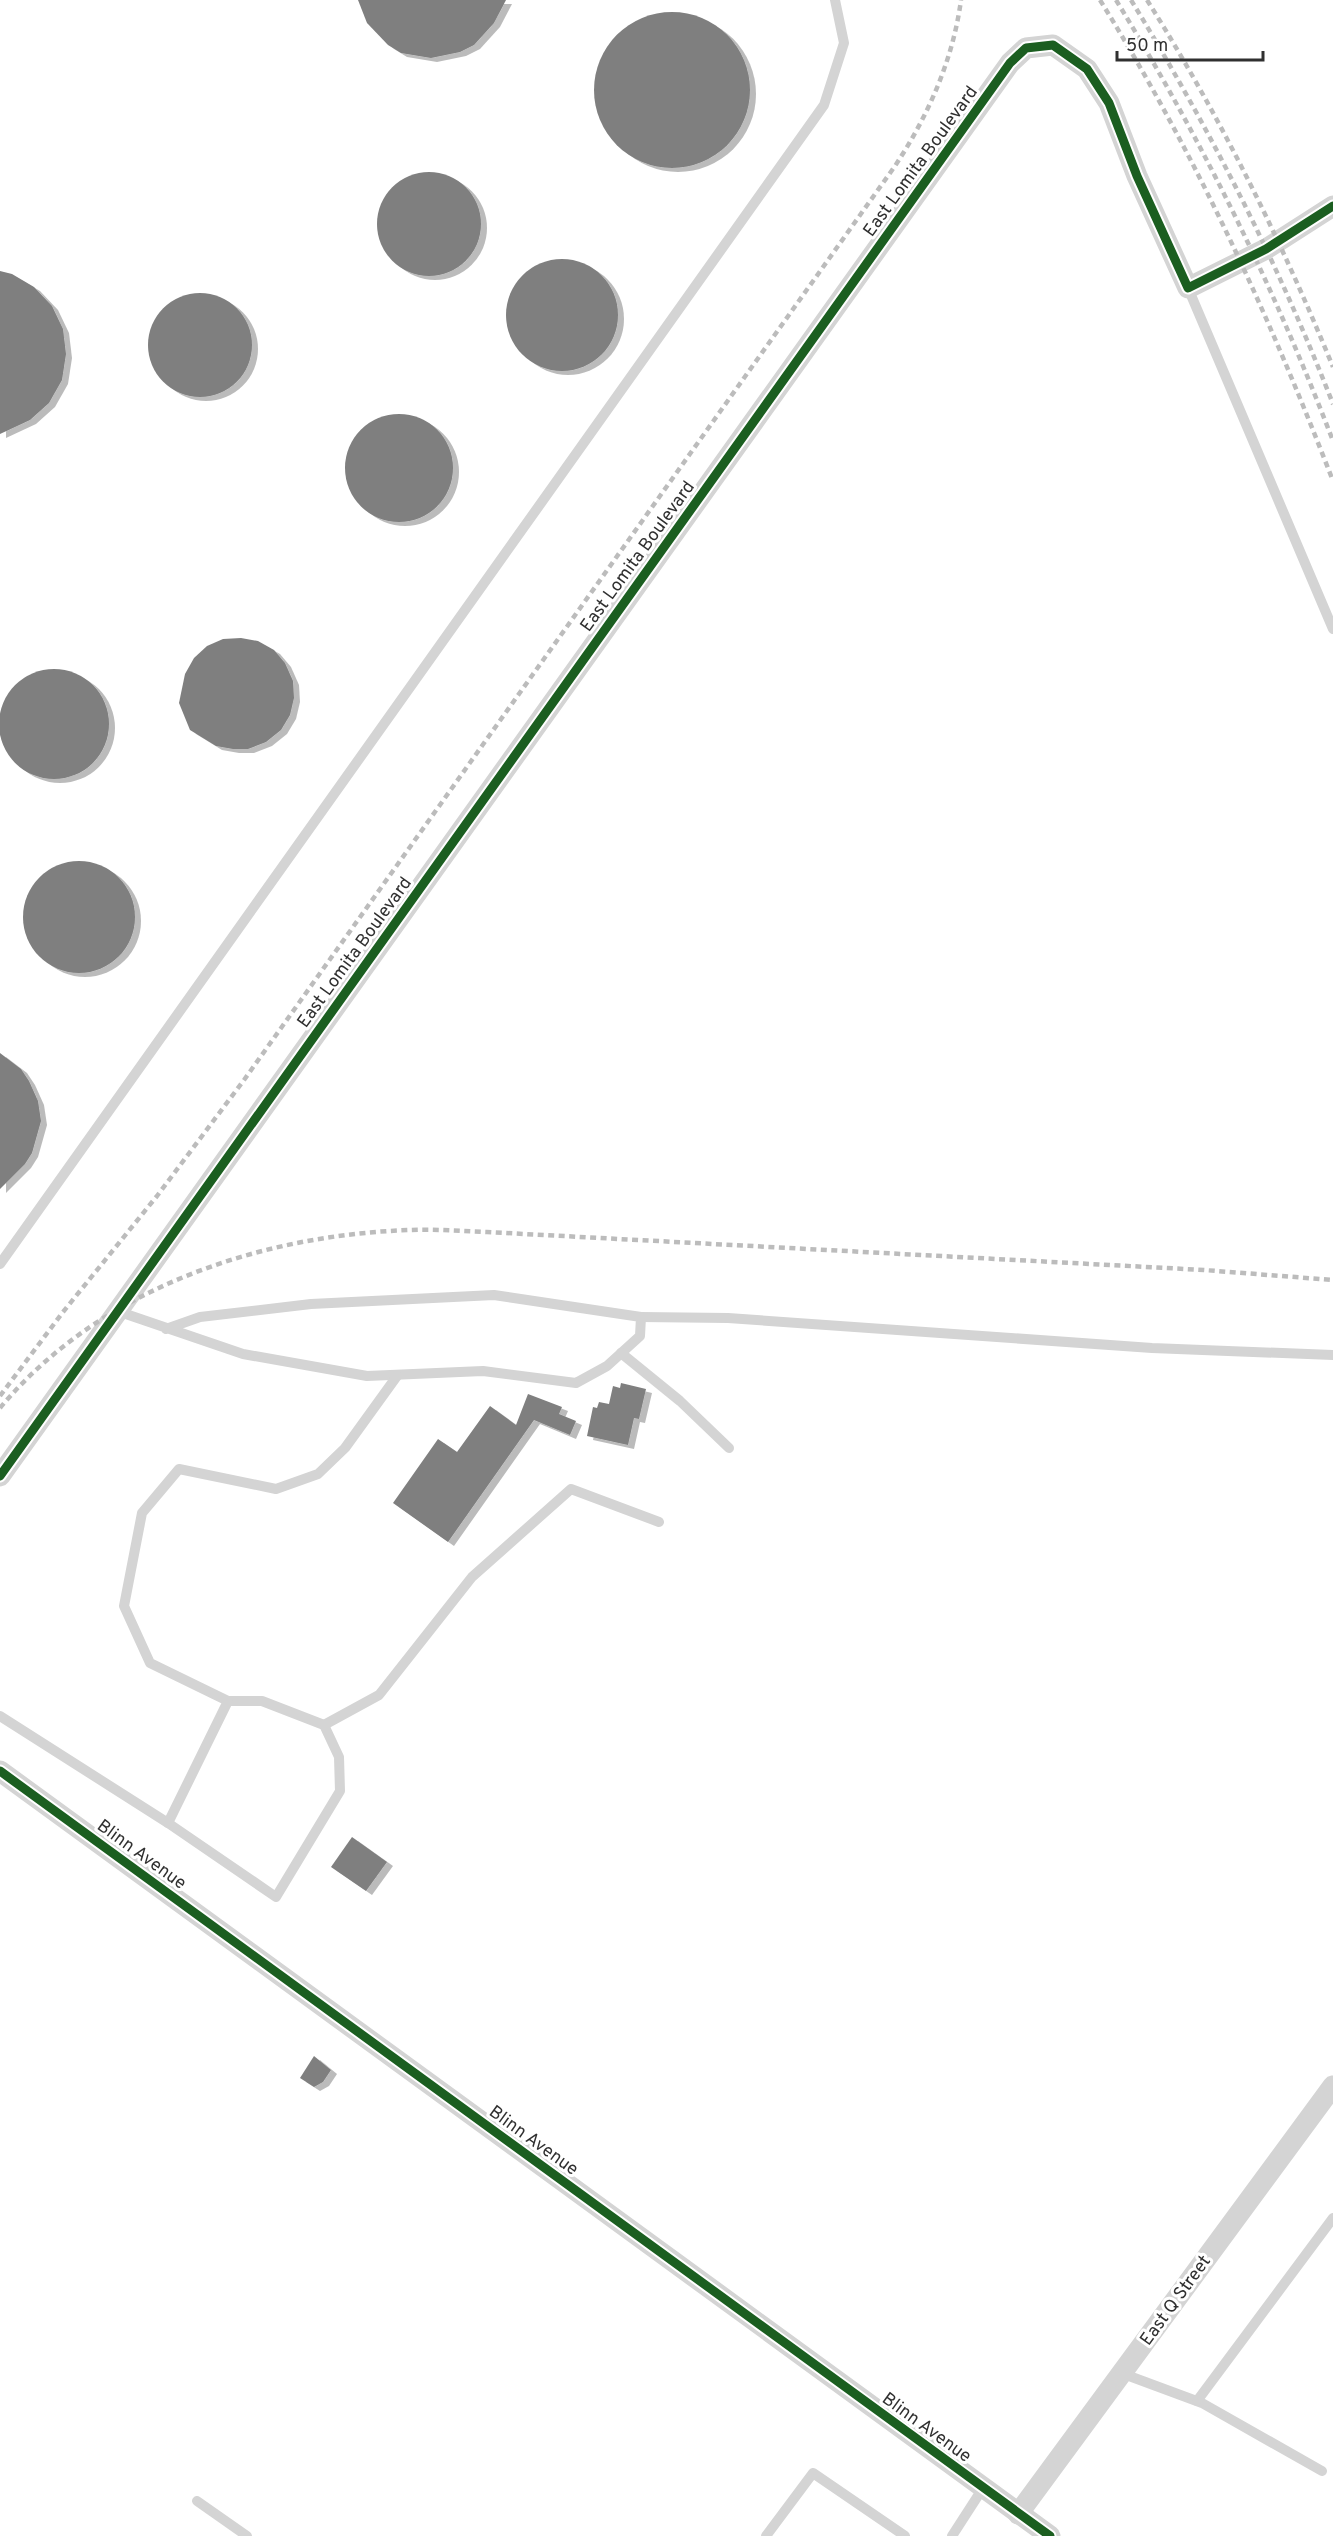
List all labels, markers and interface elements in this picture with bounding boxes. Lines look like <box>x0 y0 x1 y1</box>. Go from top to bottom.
scale bar <box>1117 24 1262 62</box>
text: 50 m <box>1126 35 1168 58</box>
street label: East Lomita Boulevard <box>859 82 984 242</box>
street label: East Lomita Boulevard <box>576 477 701 637</box>
street label: East Lomita Boulevard <box>293 873 418 1033</box>
street label: Blinn Avenue <box>92 1815 190 1895</box>
street label: Blinn Avenue <box>484 2101 582 2181</box>
street label: East Q Street <box>1136 2251 1217 2351</box>
street label: Blinn Avenue <box>877 2388 975 2468</box>

